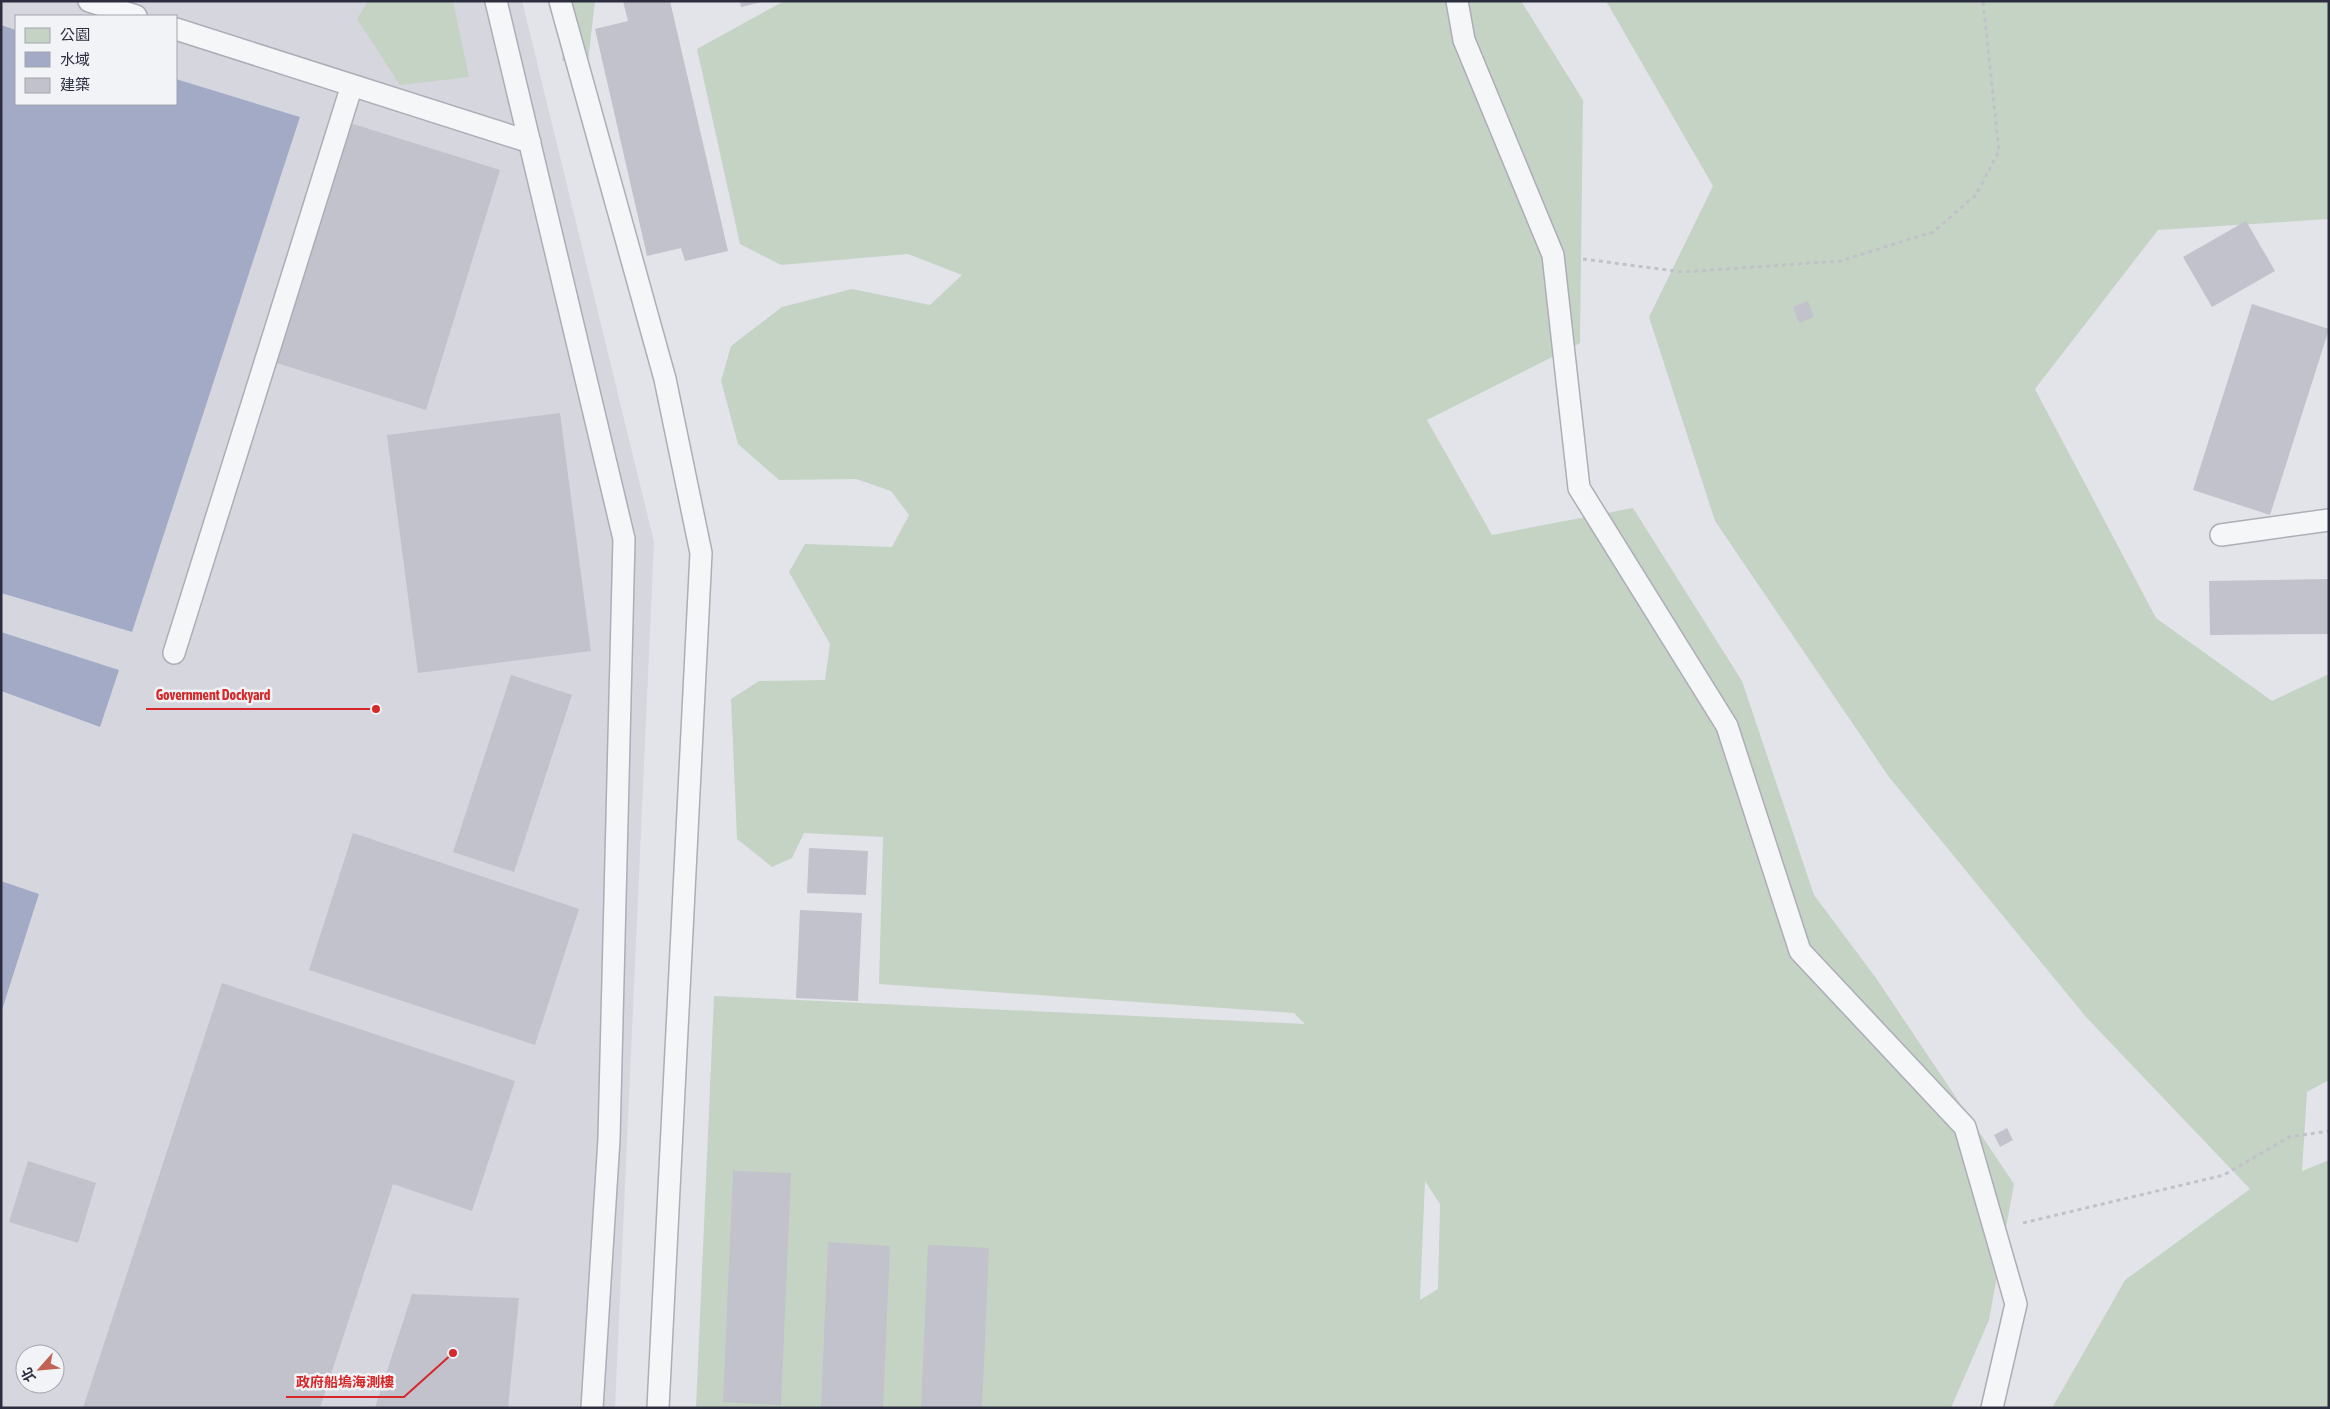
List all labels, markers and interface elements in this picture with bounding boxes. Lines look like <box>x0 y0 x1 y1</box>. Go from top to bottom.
legend <box>15 15 178 105</box>
text: 公園 <box>60 26 90 43</box>
text: 水域 <box>60 51 90 68</box>
text: 建築 <box>60 76 90 93</box>
callout: Government Dockyard <box>146 680 280 709</box>
text: Government Dockyard <box>156 687 271 703</box>
north arrow <box>15 1344 65 1394</box>
text: 北 <box>18 1365 39 1385</box>
callout: 政府船塢海測樓 <box>286 1368 404 1397</box>
text: 政府船塢海測樓 <box>296 1374 394 1390</box>

